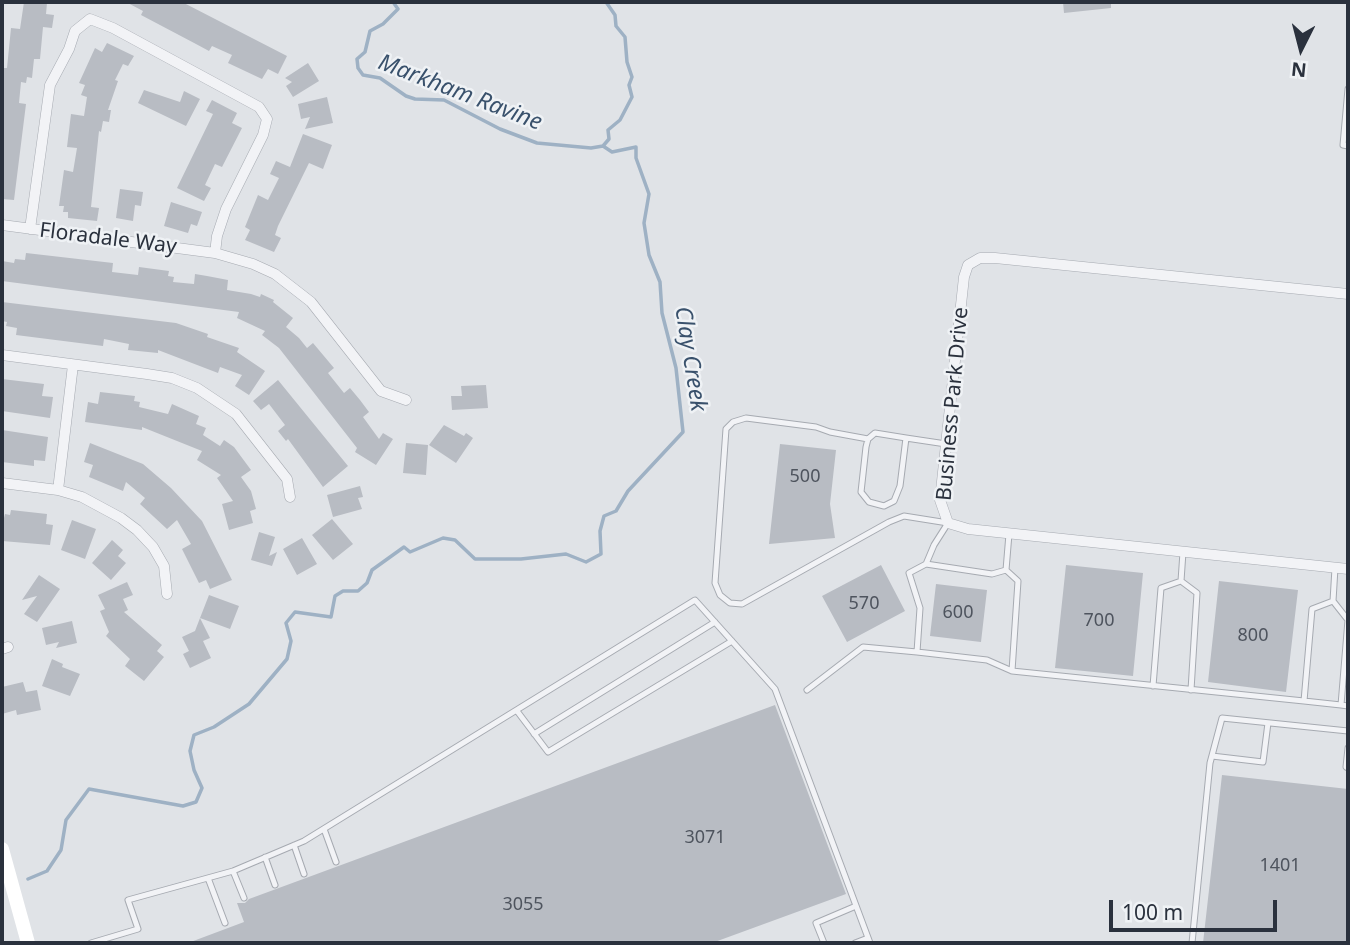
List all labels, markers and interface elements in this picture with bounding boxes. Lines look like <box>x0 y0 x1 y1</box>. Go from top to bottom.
north arrow <box>1266 14 1336 84</box>
water label: Markham Ravine <box>374 49 546 137</box>
text: N <box>1290 56 1308 84</box>
street label: Floradale Way <box>38 218 178 260</box>
water label: Clay Creek <box>668 305 712 413</box>
street label: Business Park Drive <box>932 306 974 502</box>
house number: 500 <box>790 466 820 488</box>
house number: 570 <box>849 593 879 615</box>
house number: 600 <box>943 602 973 624</box>
house number: 700 <box>1084 610 1114 632</box>
house number: 800 <box>1238 625 1268 647</box>
house number: 3071 <box>684 827 726 849</box>
house number: 1401 <box>1259 855 1301 877</box>
scale bar <box>1112 886 1280 930</box>
house number: 3055 <box>502 894 544 916</box>
text: 100 m <box>1122 898 1183 926</box>

